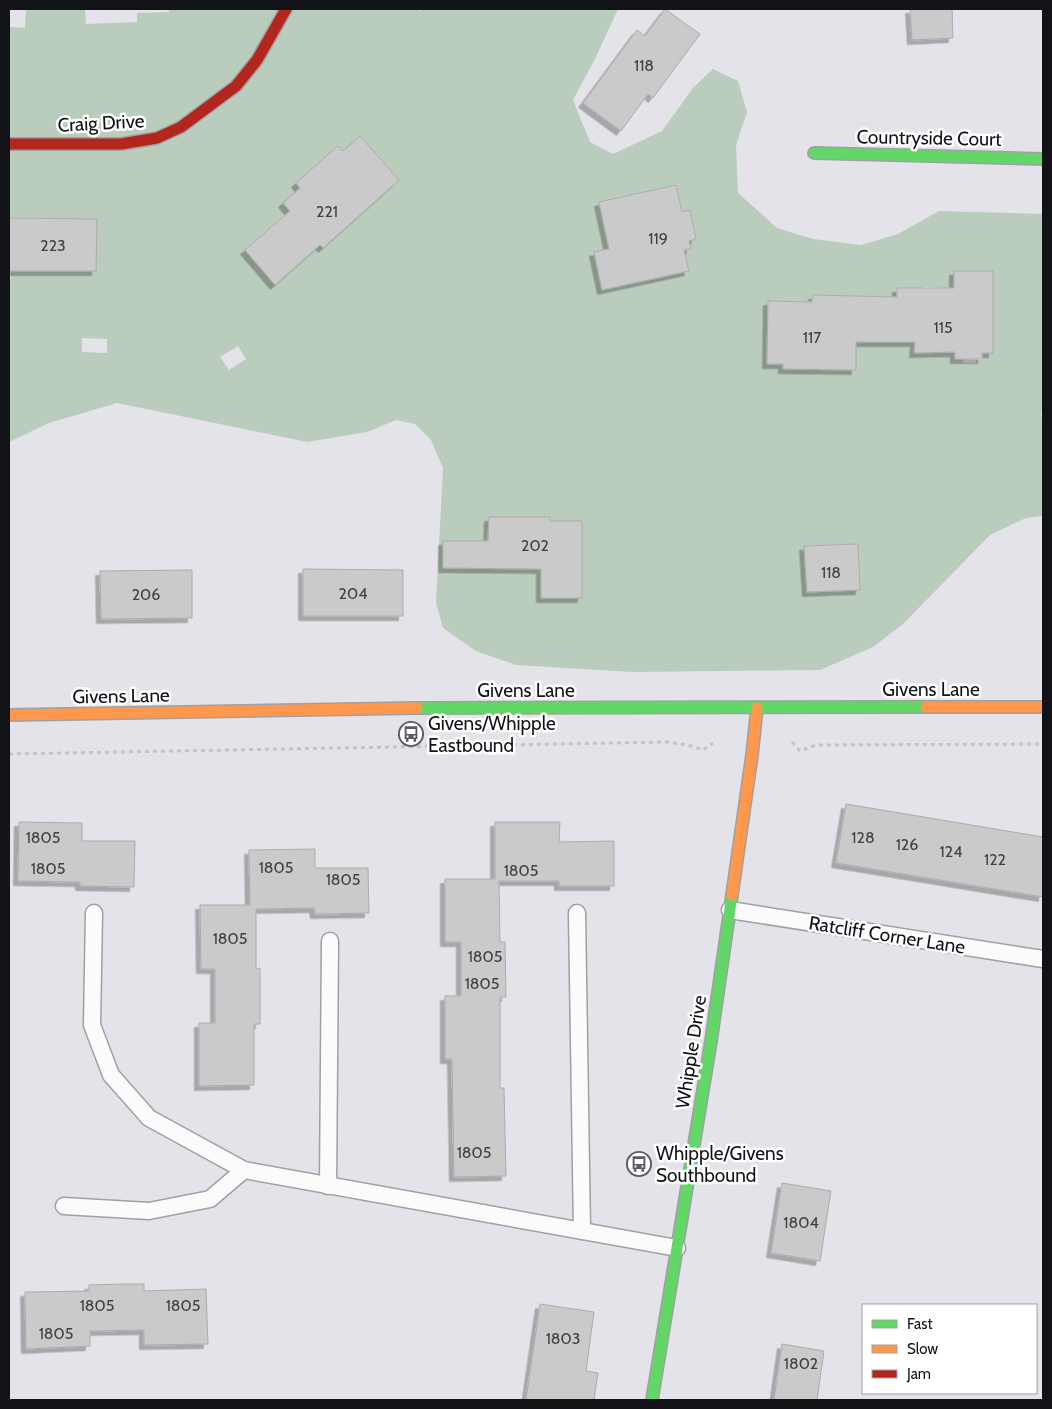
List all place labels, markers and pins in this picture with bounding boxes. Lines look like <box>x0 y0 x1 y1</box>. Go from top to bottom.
place label: Givens/Whipple Eastbound <box>428 712 556 757</box>
bus stop icon: Givens/Whipple Eastbound <box>398 721 424 747</box>
place label: Whipple/Givens Southbound <box>656 1142 784 1187</box>
bus stop icon: Whipple/Givens Southbound <box>626 1151 652 1177</box>

